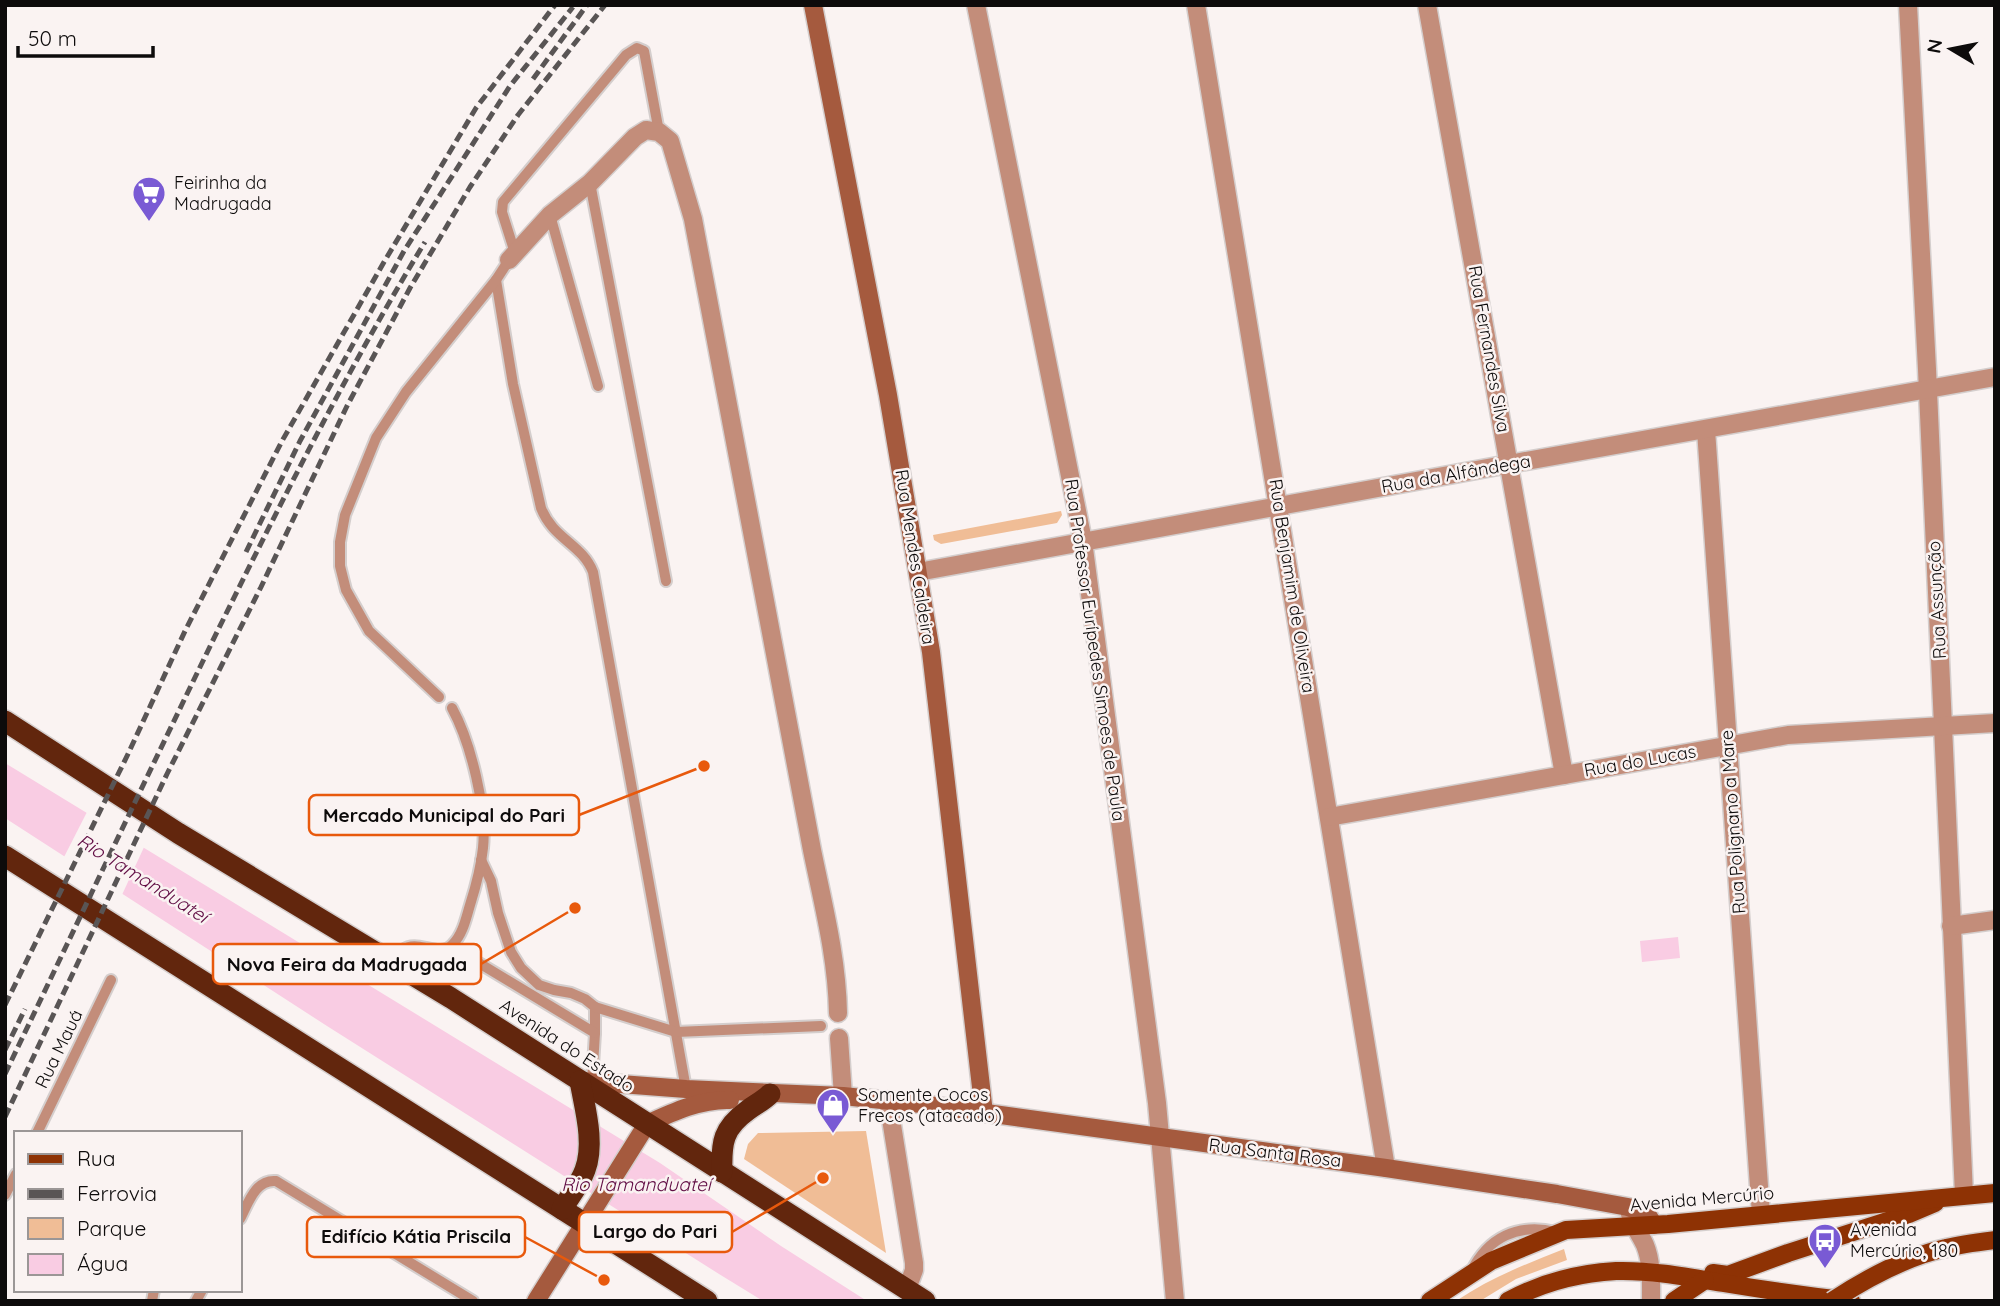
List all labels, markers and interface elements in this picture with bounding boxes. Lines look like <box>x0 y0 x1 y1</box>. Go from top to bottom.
scale bar <box>18 14 152 58</box>
north arrow <box>1916 14 1986 84</box>
text: 50 m <box>28 25 77 51</box>
text: N <box>1921 37 1947 55</box>
place label: Feirinha da Madrugada <box>174 171 272 215</box>
supermarket icon: Feirinha da Madrugada <box>130 174 168 223</box>
street label: Rua Fernandes Silva <box>1463 264 1516 434</box>
street label: Rua da Alfândega <box>1379 449 1532 498</box>
street label: Rua Mendes Caldeira <box>890 468 941 646</box>
street label: Rua Professor Eurípedes Simoes de Paula <box>1060 477 1131 823</box>
street label: Rua Benjamim de Oliveira <box>1264 477 1321 695</box>
street label: Rua Assunção <box>1922 540 1951 660</box>
street label: Rua Polignano a Mare <box>1715 729 1750 915</box>
street label: Rua do Lucas <box>1582 739 1698 782</box>
callout: Mercado Municipal do Pari <box>309 795 579 835</box>
text: Mercado Municipal do Pari <box>323 803 565 827</box>
water label: Rio Tamanduateí <box>73 828 216 930</box>
callout: Nova Feira da Madrugada <box>213 944 481 984</box>
text: Nova Feira da Madrugada <box>227 952 467 976</box>
street label: Avenida do Estado <box>496 993 639 1098</box>
street label: Rua Mauá <box>30 1006 87 1092</box>
place label: Somente Cocos Frecos (atacado) <box>858 1083 1002 1127</box>
shop icon: Somente Cocos Frecos (atacado) <box>814 1086 852 1135</box>
legend <box>14 1131 242 1292</box>
street label: Rua Santa Rosa <box>1207 1133 1343 1172</box>
text: Rua <box>77 1145 116 1171</box>
water label: Rio Tamanduateí <box>561 1172 715 1196</box>
text: Ferrovia <box>77 1180 157 1206</box>
street label: Avenida Mercúrio <box>1629 1181 1775 1216</box>
callout: Largo do Pari <box>579 1212 732 1252</box>
text: Parque <box>77 1215 146 1241</box>
callout: Edifício Kátia Priscila <box>307 1217 525 1257</box>
place label: Avenida Mercúrio, 180 <box>1850 1218 1958 1262</box>
text: Largo do Pari <box>593 1219 717 1243</box>
bus stop icon: Avenida Mercúrio, 180 <box>1806 1221 1844 1270</box>
text: Edifício Kátia Priscila <box>321 1224 511 1248</box>
text: Água <box>77 1250 128 1276</box>

